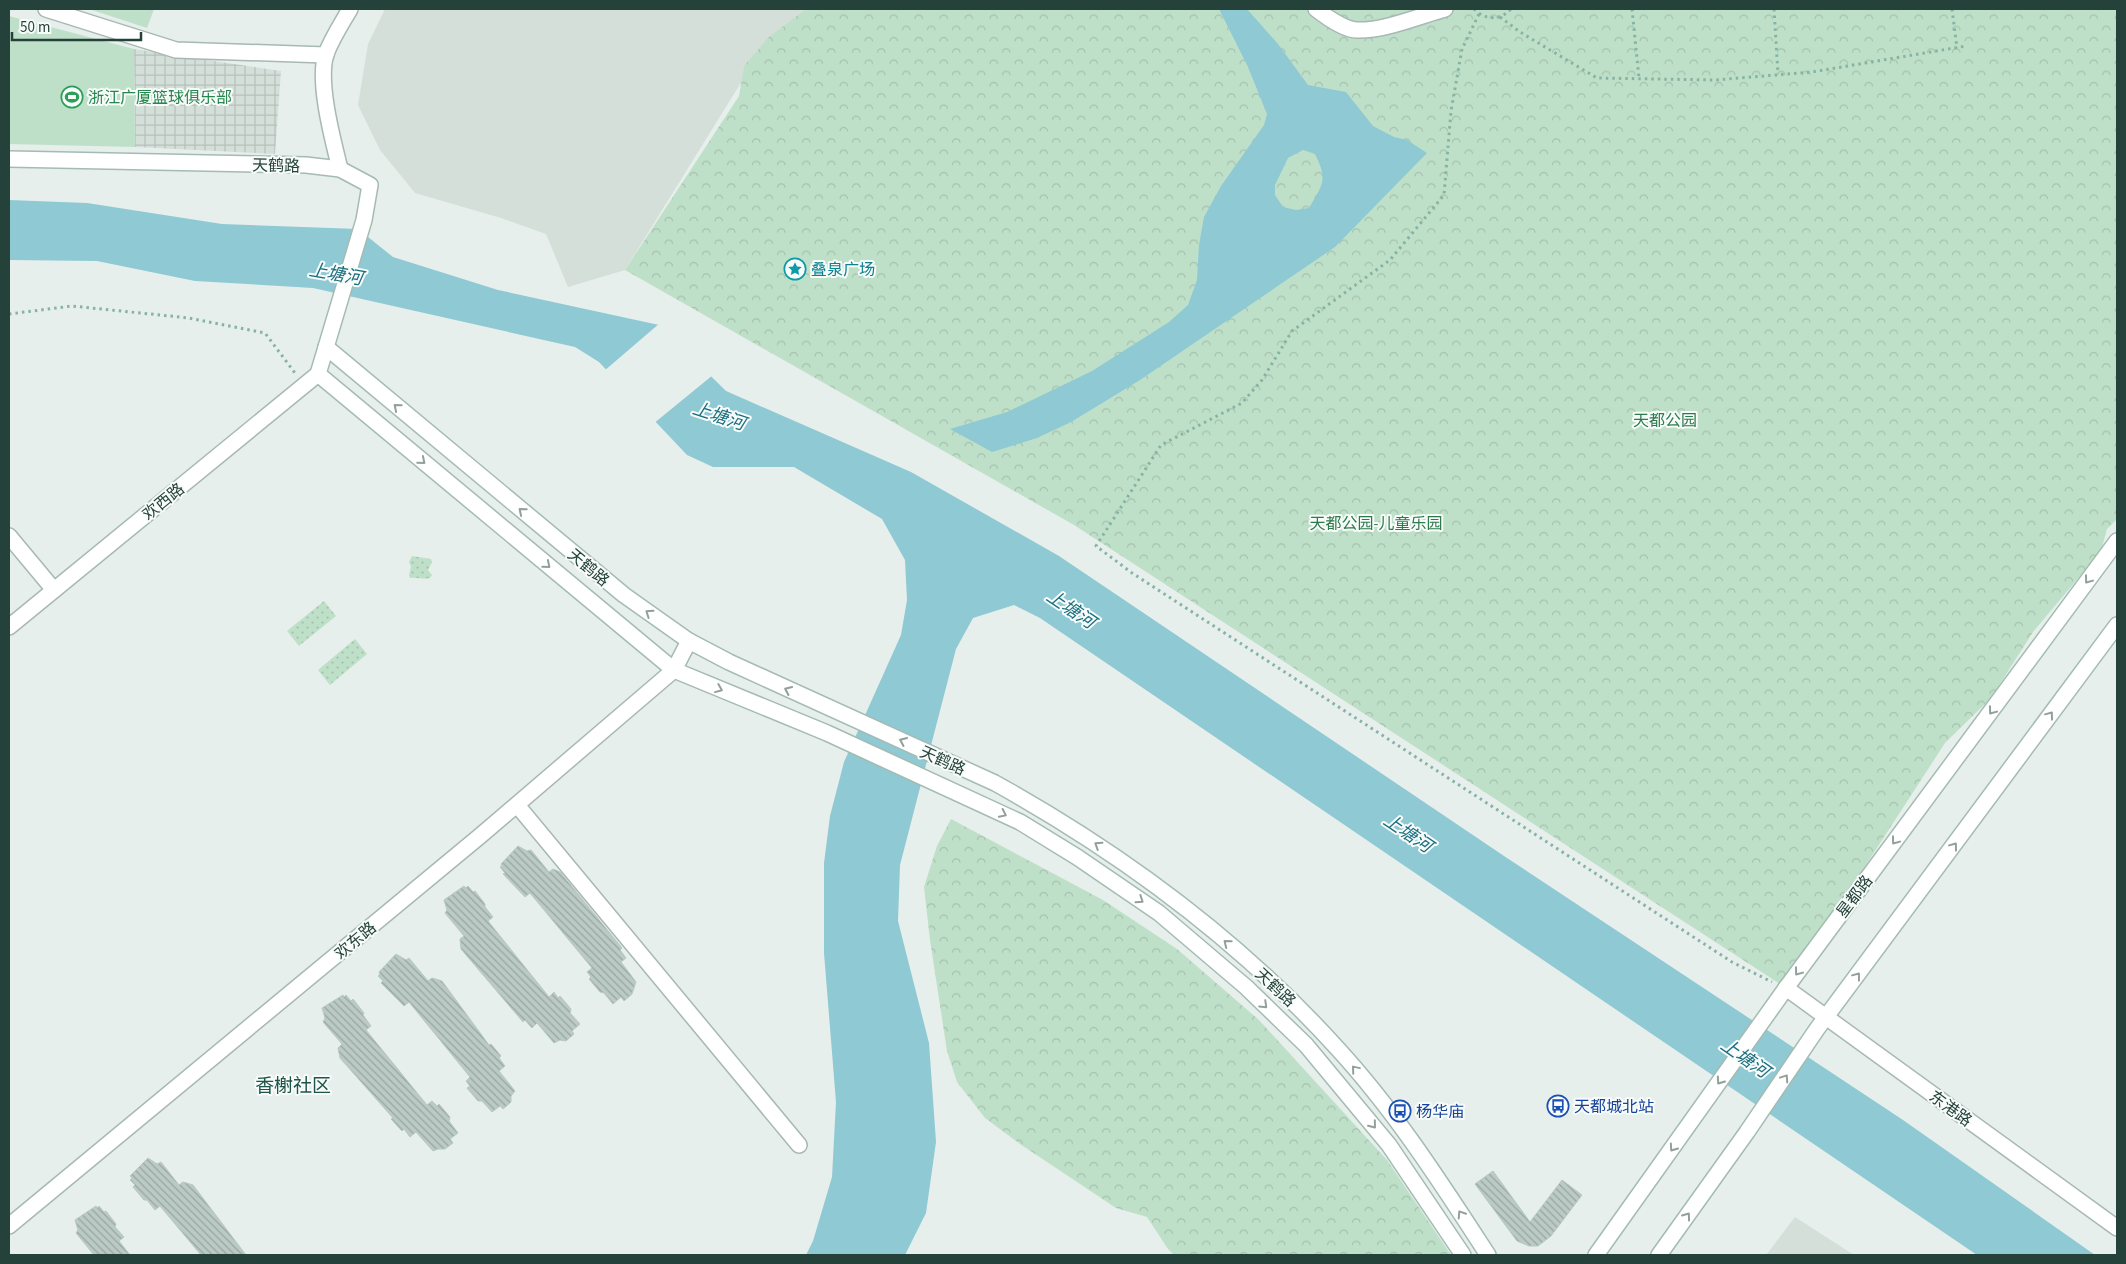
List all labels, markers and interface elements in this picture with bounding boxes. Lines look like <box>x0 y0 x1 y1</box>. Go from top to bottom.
scale bar <box>12 10 141 42</box>
text: 50 m <box>20 17 50 38</box>
sports icon: 浙江广厦篮球俱乐部 <box>60 85 84 109</box>
place label: 浙江广厦篮球俱乐部 <box>88 87 232 109</box>
street label: 天鹤路 <box>252 155 300 177</box>
water label: 上塘河 <box>307 257 368 292</box>
place icon: 叠泉广场 <box>783 257 807 281</box>
place label: 叠泉广场 <box>811 259 875 281</box>
water label: 上塘河 <box>689 396 751 438</box>
one-way arrow <box>394 404 403 413</box>
park label: 天都公园 <box>1633 410 1697 432</box>
one-way arrow <box>417 456 426 465</box>
street label: 欢西路 <box>138 478 189 525</box>
one-way arrow <box>519 508 528 517</box>
park label: 天都公园-儿童乐园 <box>1310 513 1442 535</box>
street label: 天鹤路 <box>563 544 614 592</box>
one-way arrow <box>542 560 551 569</box>
one-way arrow <box>2085 574 2094 584</box>
water label: 上塘河 <box>1041 584 1103 637</box>
one-way arrow <box>645 610 655 619</box>
one-way arrow <box>714 683 723 693</box>
one-way arrow <box>784 685 793 696</box>
one-way arrow <box>1989 705 1997 714</box>
one-way arrow <box>2045 712 2053 721</box>
one-way arrow <box>899 737 908 748</box>
street label: 天鹤路 <box>916 741 969 781</box>
one-way arrow <box>998 808 1007 818</box>
water label: 上塘河 <box>1378 808 1440 861</box>
one-way arrow <box>1892 835 1901 845</box>
one-way arrow <box>1094 842 1103 851</box>
one-way arrow <box>1948 843 1956 852</box>
street label: 星都路 <box>1832 871 1878 922</box>
one-way arrow <box>1134 894 1144 903</box>
street label: 欢东路 <box>330 917 381 965</box>
one-way arrow <box>1224 941 1233 949</box>
street label: 天鹤路 <box>1250 963 1300 1012</box>
one-way arrow <box>1795 966 1804 976</box>
one-way arrow <box>1851 972 1860 982</box>
one-way arrow <box>1259 999 1268 1008</box>
water label: 上塘河 <box>1715 1033 1776 1086</box>
one-way arrow <box>1353 1066 1361 1075</box>
district label: 香榭社区 <box>255 1073 331 1100</box>
one-way arrow <box>1778 1074 1788 1083</box>
one-way arrow <box>1717 1075 1726 1085</box>
street label: 东港路 <box>1925 1086 1976 1132</box>
bus stop icon: 天都城北站 <box>1546 1094 1570 1118</box>
place label: 天都城北站 <box>1574 1096 1654 1118</box>
bus stop icon: 杨华庙 <box>1388 1099 1412 1123</box>
place label: 杨华庙 <box>1416 1101 1464 1123</box>
one-way arrow <box>1367 1119 1376 1128</box>
one-way arrow <box>1669 1142 1679 1151</box>
one-way arrow <box>1458 1211 1468 1220</box>
one-way arrow <box>1681 1212 1690 1222</box>

